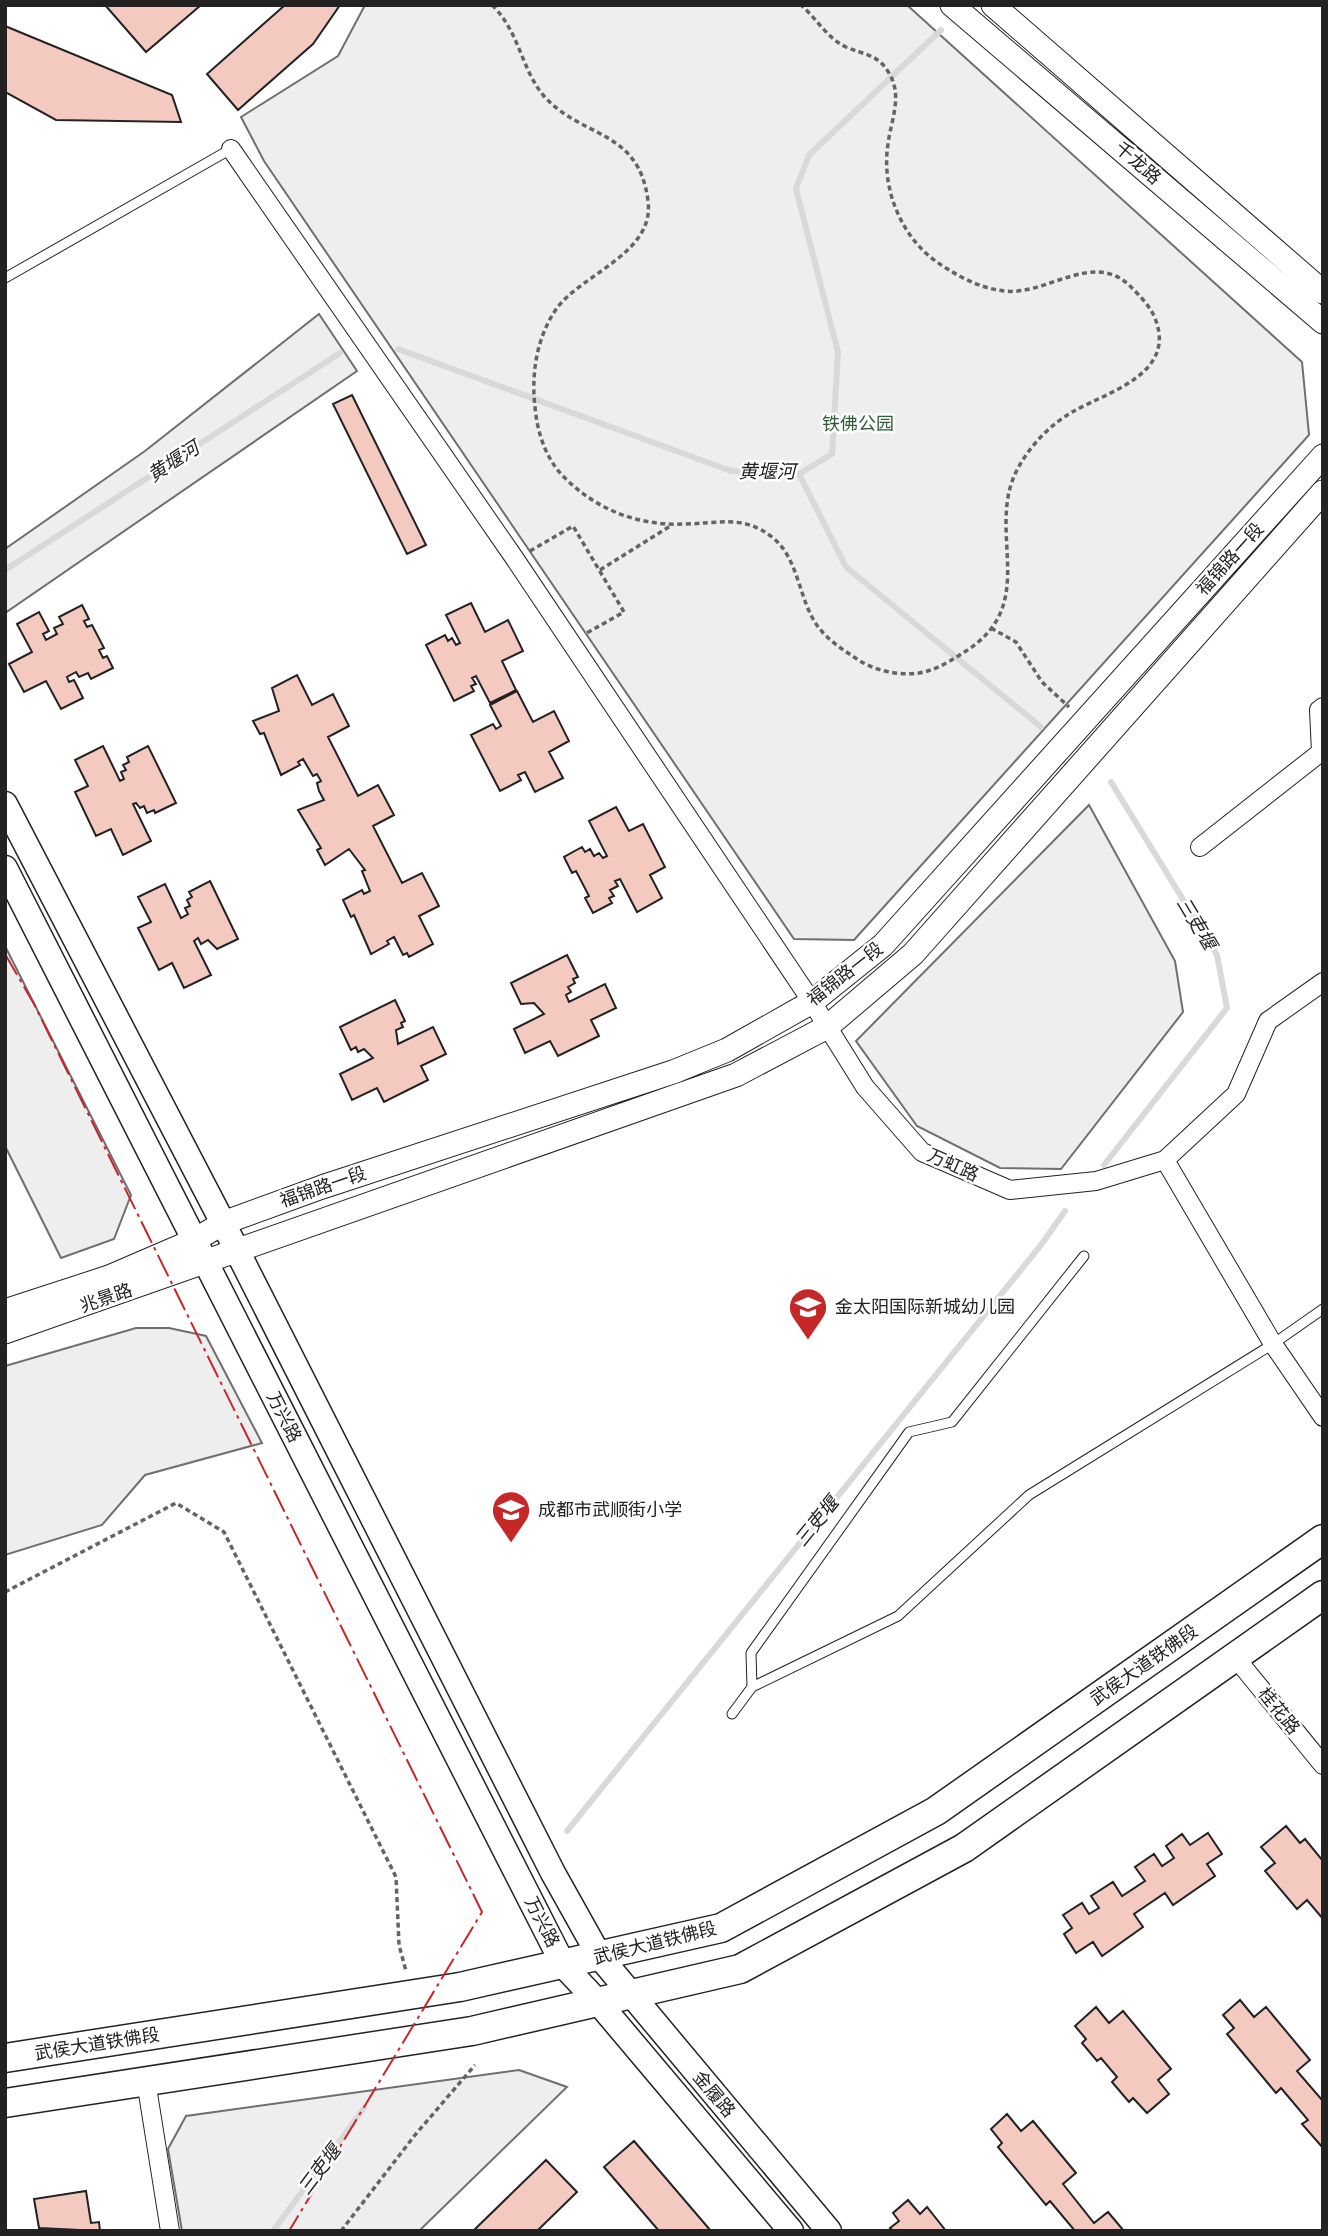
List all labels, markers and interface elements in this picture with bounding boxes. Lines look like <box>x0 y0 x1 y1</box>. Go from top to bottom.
street label: 千龙路 <box>1110 137 1166 189</box>
park label: 铁佛公园 <box>822 413 894 435</box>
water label: 黄堰河 <box>143 434 207 487</box>
water label: 黄堰河 <box>738 460 799 483</box>
street label: 福锦路一段 <box>1192 518 1268 600</box>
water label: 三吏堰 <box>1172 893 1223 956</box>
street label: 福锦路一段 <box>803 938 887 1010</box>
street label: 万虹路 <box>924 1144 982 1186</box>
street label: 福锦路一段 <box>277 1162 369 1212</box>
street label: 兆景路 <box>77 1279 135 1317</box>
school or university icon: 金太阳国际新城幼儿园 <box>787 1286 829 1341</box>
place label: 金太阳国际新城幼儿园 <box>835 1296 1015 1318</box>
street label: 万兴路 <box>262 1388 306 1446</box>
school or university icon: 成都市武顺街小学 <box>490 1489 532 1544</box>
water label: 三吏堰 <box>790 1490 845 1551</box>
place label: 成都市武顺街小学 <box>538 1499 682 1521</box>
street label: 武侯大道铁佛段 <box>1086 1620 1202 1710</box>
street label: 桂花路 <box>1253 1683 1305 1739</box>
street label: 万兴路 <box>520 1893 564 1951</box>
street label: 武侯大道铁佛段 <box>591 1917 719 1969</box>
street label: 武侯大道铁佛段 <box>33 2023 161 2065</box>
street label: 金履路 <box>688 2066 740 2122</box>
water label: 三吏堰 <box>293 2137 348 2199</box>

